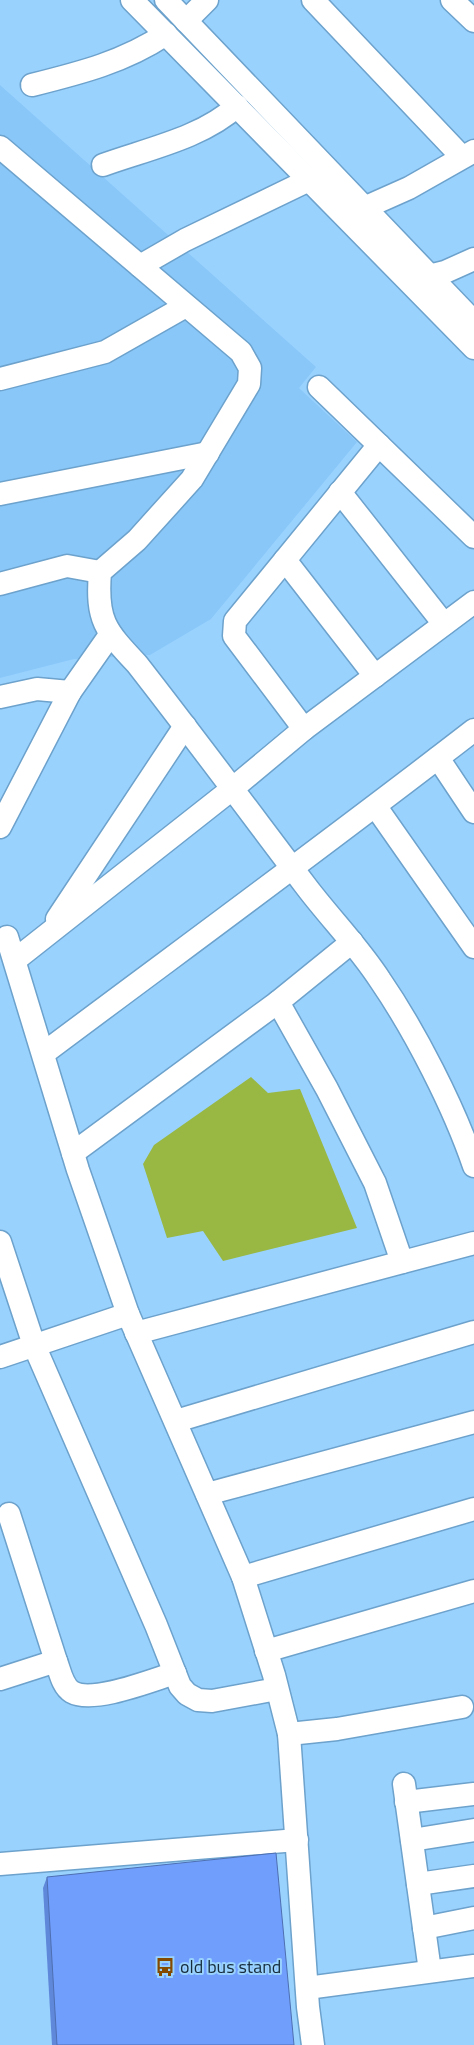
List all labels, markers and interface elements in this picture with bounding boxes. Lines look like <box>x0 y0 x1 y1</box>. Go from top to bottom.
place label: old bus stand <box>180 1953 281 1980</box>
bus stop icon: old bus stand <box>154 1956 176 1978</box>

